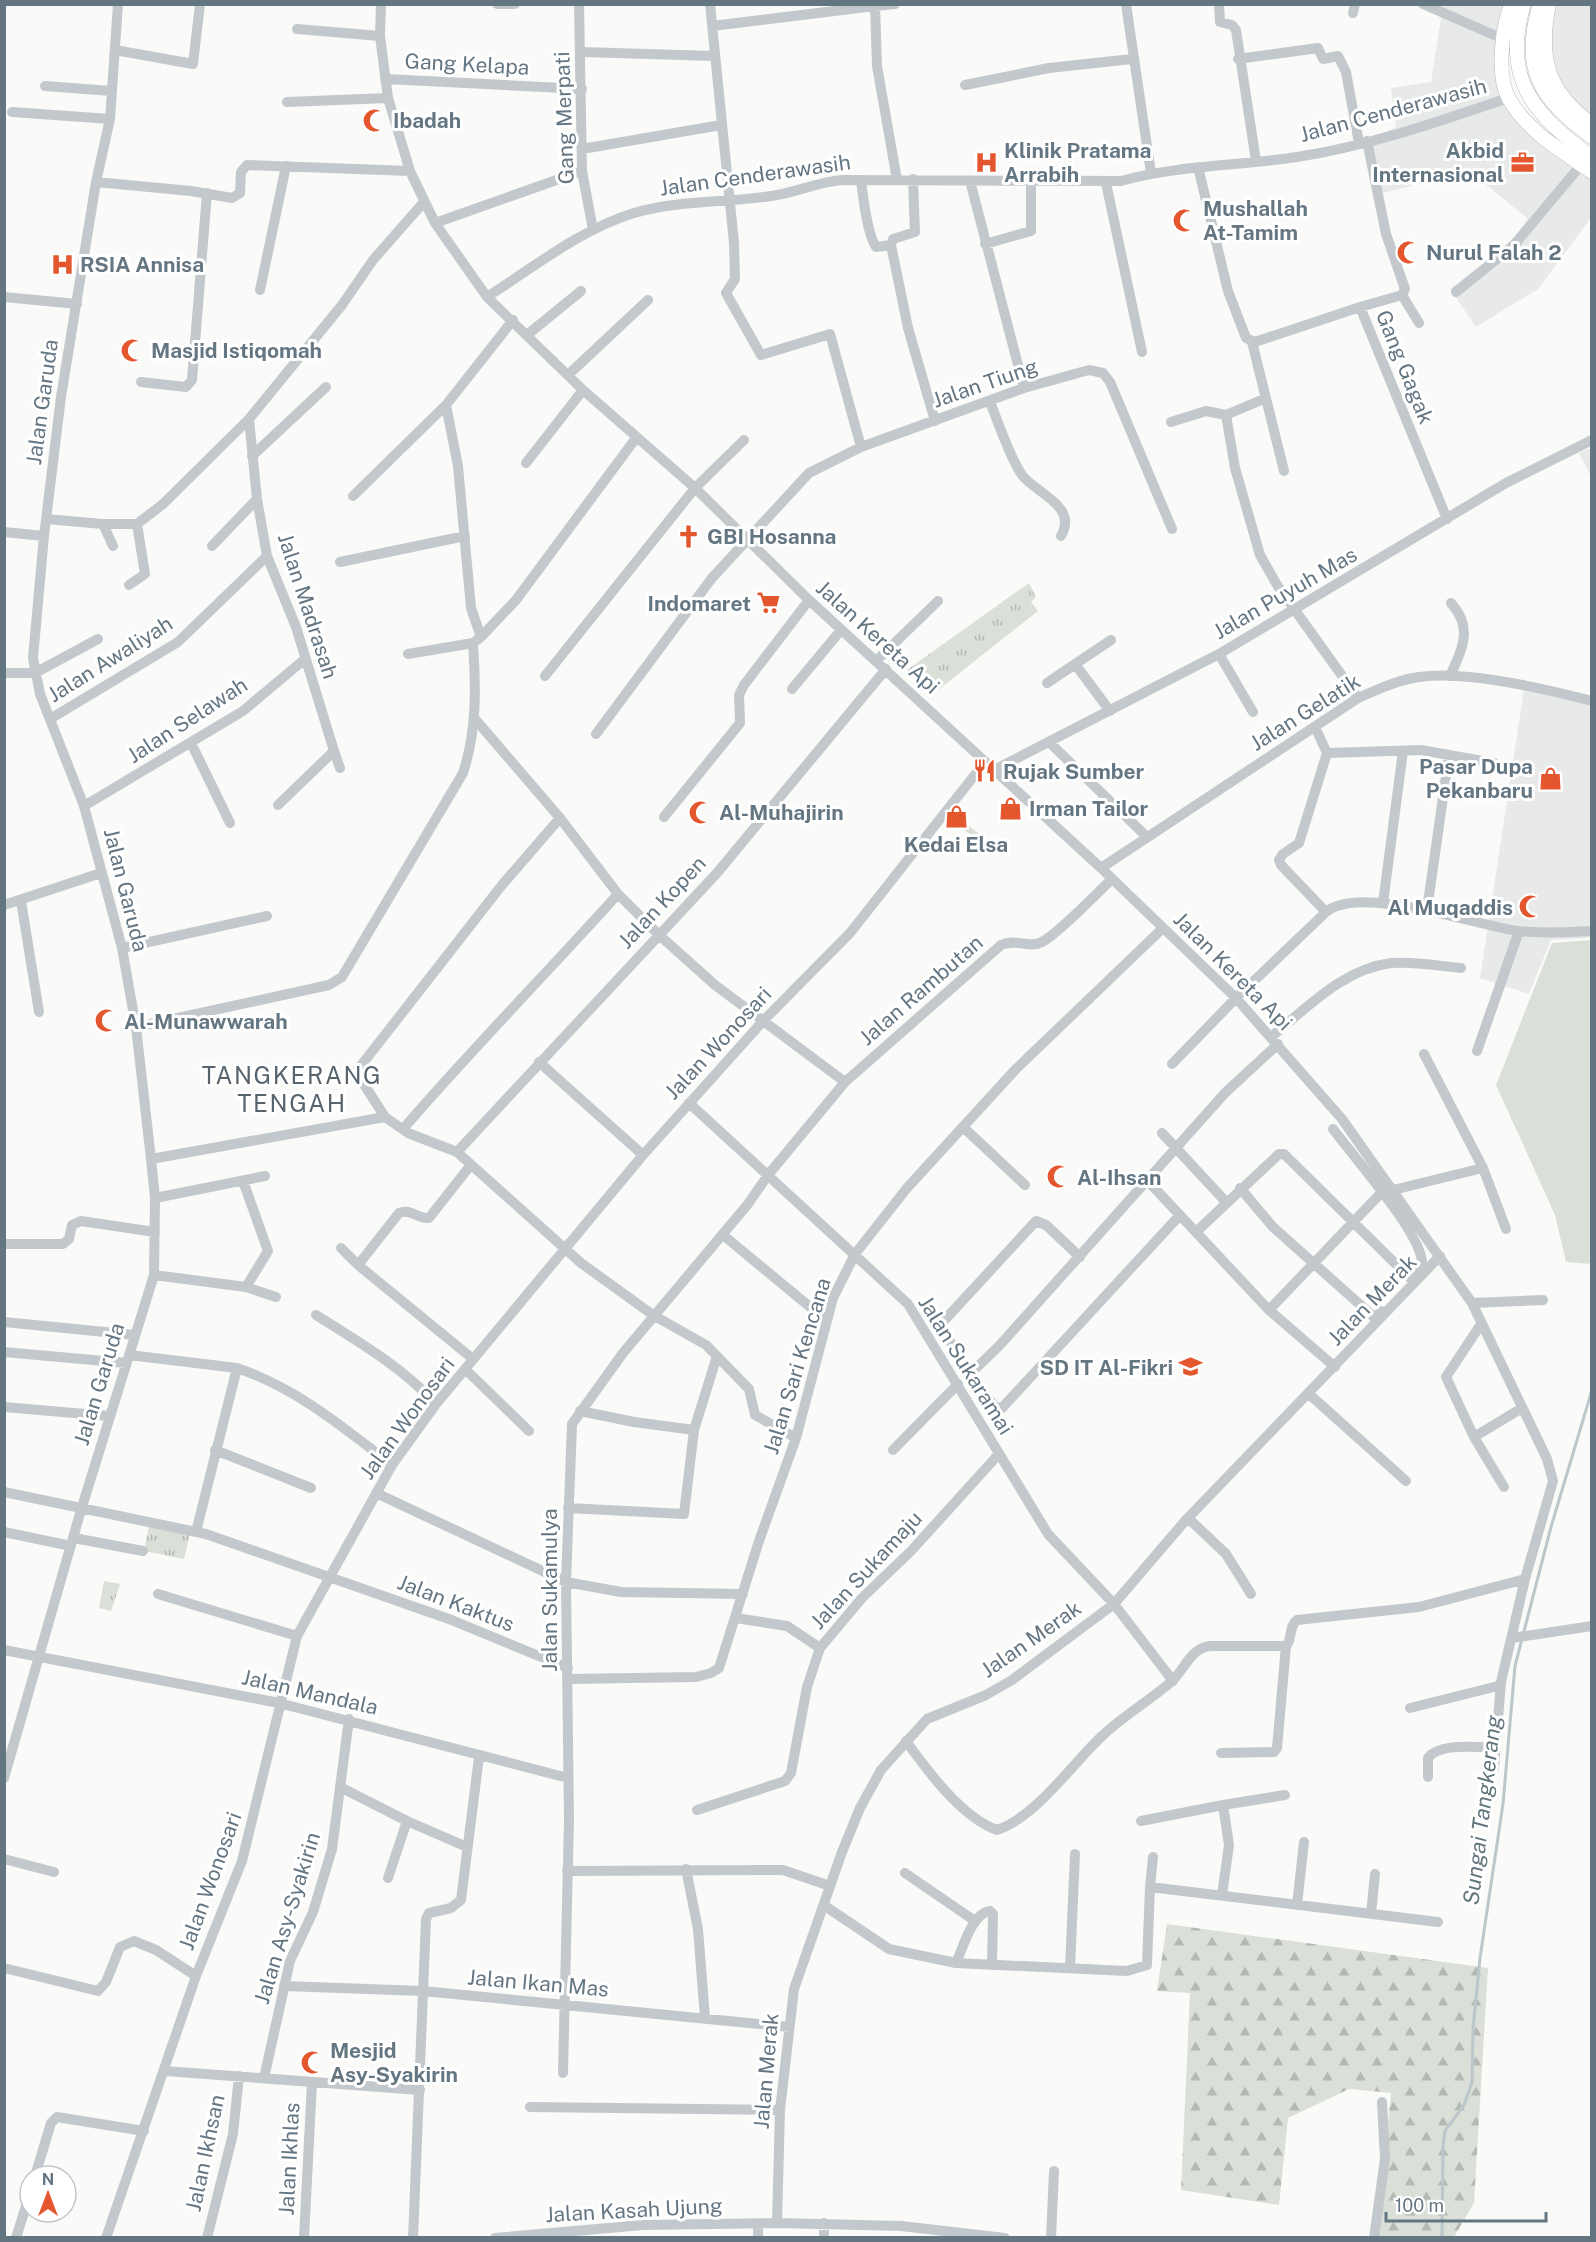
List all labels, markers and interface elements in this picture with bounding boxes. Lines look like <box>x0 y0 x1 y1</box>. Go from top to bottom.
street label: Gang Kelapa <box>404 48 530 80</box>
street label: Gang Merpati <box>549 51 579 185</box>
street label: Jalan Cenderawasih <box>1297 73 1489 147</box>
mosque icon: Ibadah <box>362 107 388 133</box>
place label: Ibadah <box>393 108 461 133</box>
place label: Klinik Pratama Arrabih <box>1004 138 1151 187</box>
place label: Akbid Internasional <box>1372 138 1504 187</box>
street label: Jalan Cenderawasih <box>658 149 852 201</box>
hospital icon: Klinik Pratama Arrabih <box>973 149 999 175</box>
office icon: Akbid Internasional <box>1509 149 1535 175</box>
place label: Mushallah At-Tamim <box>1203 196 1308 245</box>
mosque icon: Mushallah At-Tamim <box>1172 207 1198 233</box>
mosque icon: Nurul Falah 2 <box>1395 239 1421 265</box>
place label: Nurul Falah 2 <box>1426 240 1562 265</box>
hospital icon: RSIA Annisa <box>49 251 75 277</box>
place label: RSIA Annisa <box>80 252 204 277</box>
street label: Gang Gagak <box>1371 306 1439 428</box>
mosque icon: Masjid Istiqomah <box>120 337 146 363</box>
street label: Jalan Garuda <box>21 338 63 466</box>
place label: Masjid Istiqomah <box>151 338 322 363</box>
street label: Jalan Tiung <box>929 353 1041 413</box>
church icon: GBI Hosanna <box>676 523 702 549</box>
place label: GBI Hosanna <box>707 524 837 549</box>
street label: Jalan Madrasah <box>273 530 343 682</box>
street label: Jalan Puyuh Mas <box>1209 542 1361 644</box>
street label: Jalan Kereta Api <box>811 575 945 699</box>
supermarket icon: Indomaret <box>756 590 782 616</box>
place label: Indomaret <box>647 591 751 616</box>
street label: Jalan Awaliyah <box>43 611 177 707</box>
street label: Jalan Gelatik <box>1245 668 1365 756</box>
street label: Jalan Selawah <box>122 672 252 768</box>
place label: Pasar Dupa Pekanbaru <box>1419 754 1533 803</box>
restaurant icon: Rujak Sumber <box>972 758 998 784</box>
place label: Rujak Sumber <box>1003 759 1145 784</box>
shop icon: Pasar Dupa Pekanbaru <box>1538 765 1564 791</box>
shop icon: Irman Tailor <box>998 795 1024 821</box>
place label: Irman Tailor <box>1029 796 1149 821</box>
mosque icon: Al-Muhajirin <box>688 799 714 825</box>
place label: Al-Muhajirin <box>719 800 844 825</box>
shop icon: Kedai Elsa <box>943 803 969 829</box>
street label: Jalan Garuda <box>99 826 153 954</box>
place label: Kedai Elsa <box>904 832 1008 857</box>
street label: Jalan Kopen <box>613 851 711 953</box>
mosque icon: Al Muqaddis <box>1518 894 1544 920</box>
place label: Al Muqaddis <box>1387 895 1513 920</box>
street label: Jalan Kereta Api <box>1169 907 1297 1035</box>
street label: Jalan Rambutan <box>854 930 988 1050</box>
street label: Jalan Wonosari <box>659 981 777 1105</box>
mosque icon: Al-Munawwarah <box>93 1008 119 1034</box>
place label: Al-Munawwarah <box>124 1009 288 1034</box>
district label: TANGKERANG TENGAH <box>202 1061 382 1117</box>
mosque icon: Al-Ihsan <box>1046 1164 1072 1190</box>
place label: Al-Ihsan <box>1077 1165 1161 1190</box>
street label: Jalan Merak <box>1323 1249 1422 1351</box>
street label: Jalan Sari Kencana <box>758 1275 836 1457</box>
street label: Jalan Sukaramai <box>913 1291 1019 1439</box>
street label: Jalan Garuda <box>69 1320 129 1448</box>
street label: Jalan Wonosari <box>354 1352 460 1484</box>
school or university icon: SD IT Al-Fikri <box>1178 1354 1204 1380</box>
place label: SD IT Al-Fikri <box>1039 1355 1173 1380</box>
street label: Jalan Sukamaju <box>805 1506 927 1634</box>
street label: Jalan Sukamulya <box>537 1508 562 1672</box>
street label: Jalan Kaktus <box>394 1569 518 1637</box>
street label: Jalan Merak <box>976 1595 1086 1683</box>
street label: Jalan Mandala <box>239 1664 381 1720</box>
water label: Sungai Tangkerang <box>1457 1713 1507 1906</box>
street label: Jalan Wonosari <box>173 1809 247 1953</box>
street label: Jalan Asy-Syakirin <box>249 1829 325 2007</box>
street label: Jalan Ikan Mas <box>466 1964 610 2002</box>
street label: Jalan Merak <box>748 2012 784 2130</box>
place label: Mesjid Asy-Syakirin <box>330 2038 458 2087</box>
mosque icon: Mesjid Asy-Syakirin <box>299 2049 325 2075</box>
street label: Jalan Ikhsan <box>180 2092 230 2214</box>
street label: Jalan Ikhlas <box>274 2102 304 2216</box>
north arrow <box>18 2164 78 2224</box>
text: N <box>42 2170 54 2189</box>
scale bar <box>1386 2185 1546 2223</box>
street label: Jalan Kasah Ujung <box>545 2193 723 2227</box>
text: 100 m <box>1395 2195 1444 2216</box>

